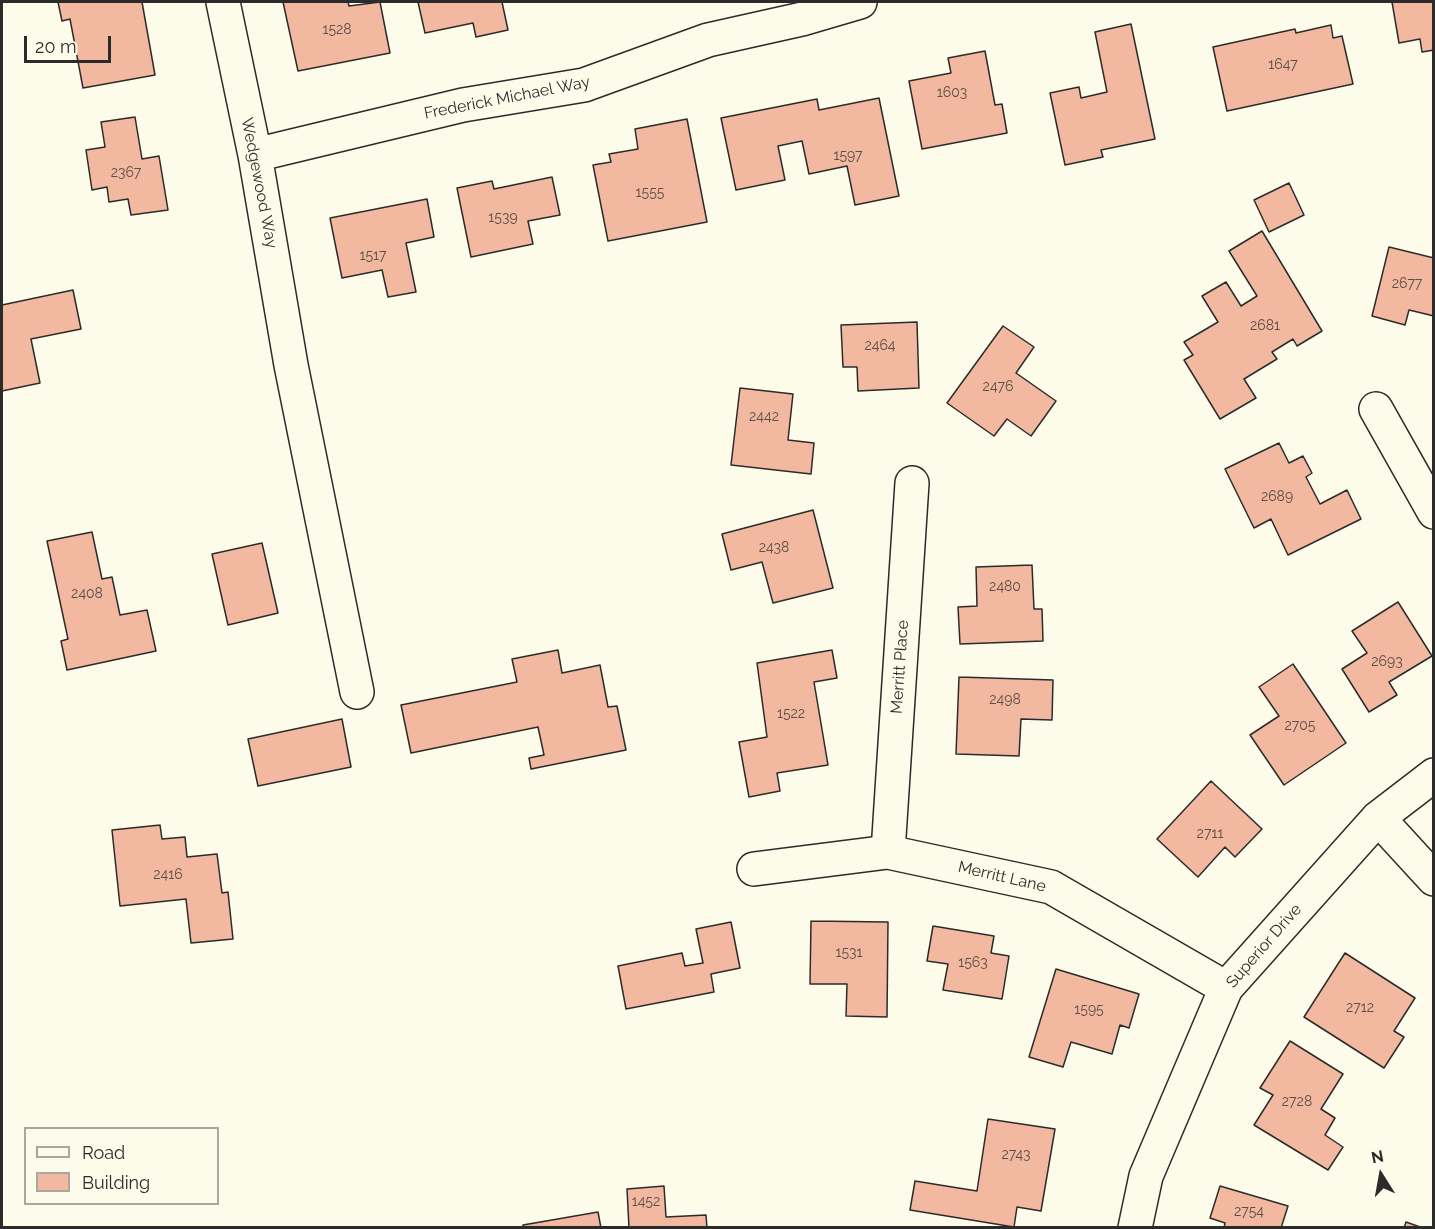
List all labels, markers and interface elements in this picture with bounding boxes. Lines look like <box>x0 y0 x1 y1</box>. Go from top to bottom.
house number: 1528 <box>322 22 352 38</box>
scale bar <box>27 24 114 62</box>
text: 20 m <box>35 36 77 57</box>
house number: 1647 <box>1268 57 1298 73</box>
street label: Frederick Michael Way <box>422 72 592 124</box>
house number: 1603 <box>937 85 967 101</box>
street label: Wedgewood Way <box>237 116 281 250</box>
house number: 1597 <box>833 148 863 164</box>
house number: 2367 <box>111 165 141 181</box>
house number: 1555 <box>636 185 664 201</box>
house number: 1539 <box>488 210 518 226</box>
house number: 1517 <box>359 248 387 264</box>
house number: 2677 <box>1392 276 1422 292</box>
house number: 2681 <box>1250 318 1280 334</box>
house number: 2464 <box>864 338 896 354</box>
house number: 2476 <box>983 379 1013 395</box>
house number: 2442 <box>749 409 779 425</box>
house number: 2689 <box>1261 489 1293 505</box>
house number: 2438 <box>759 540 789 556</box>
house number: 2480 <box>989 579 1021 595</box>
house number: 2408 <box>71 586 103 602</box>
street label: Merritt Place <box>887 619 913 715</box>
house number: 2693 <box>1371 654 1403 670</box>
house number: 2498 <box>989 692 1021 708</box>
house number: 1522 <box>777 706 805 722</box>
house number: 2705 <box>1285 718 1315 734</box>
house number: 2711 <box>1197 826 1223 842</box>
street label: Merritt Lane <box>956 858 1048 896</box>
house number: 2416 <box>153 867 183 883</box>
street label: Superior Drive <box>1222 900 1306 992</box>
house number: 1531 <box>835 945 863 961</box>
house number: 1563 <box>958 955 988 971</box>
house number: 2712 <box>1346 1000 1374 1016</box>
house number: 1595 <box>1074 1002 1104 1018</box>
house number: 2728 <box>1282 1094 1312 1110</box>
legend <box>24 1127 219 1205</box>
text: Road <box>82 1142 125 1163</box>
north arrow <box>1351 1145 1411 1205</box>
text: N <box>1370 1146 1385 1167</box>
house number: 2743 <box>1001 1147 1031 1163</box>
text: Building <box>82 1172 150 1193</box>
house number: 1452 <box>632 1194 660 1210</box>
house number: 2754 <box>1234 1204 1264 1220</box>

